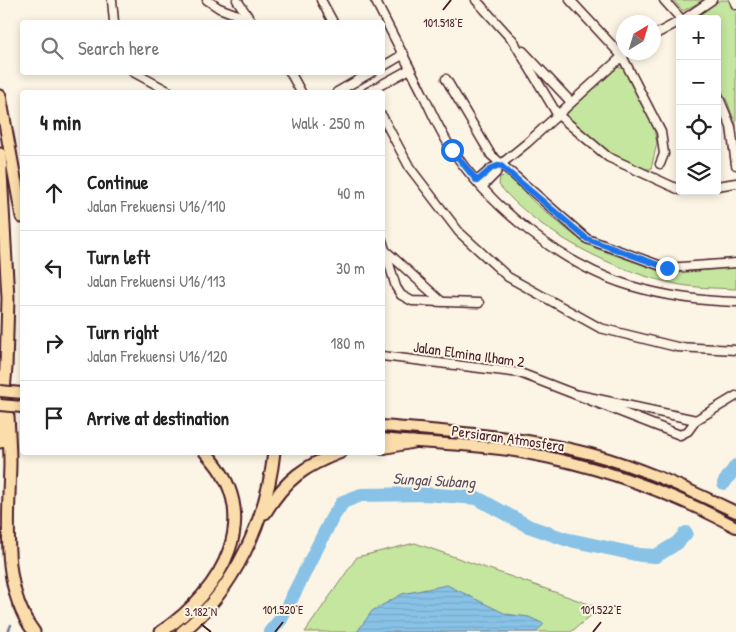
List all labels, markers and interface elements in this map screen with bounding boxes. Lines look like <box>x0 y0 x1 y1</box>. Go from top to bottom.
text: 101.518°E <box>423 14 463 31</box>
north arrow <box>616 15 661 60</box>
map controls <box>676 15 721 195</box>
button: + <box>676 15 721 60</box>
search box <box>20 20 385 75</box>
icon: search <box>38 34 66 62</box>
text: Search here <box>78 35 159 61</box>
button: − <box>676 60 721 105</box>
button: locate <box>676 105 721 150</box>
text: 4 min <box>40 108 81 137</box>
text: Walk · 250 m <box>291 112 365 134</box>
route start <box>441 139 464 162</box>
button: layers <box>676 150 721 195</box>
text: Continue <box>87 169 148 195</box>
icon: ahead <box>40 179 68 207</box>
text: 40 m <box>337 182 365 204</box>
text: Jalan Frekuensi U16/110 <box>87 195 226 217</box>
text: Turn left <box>87 244 150 270</box>
icon: left <box>40 254 68 282</box>
text: 30 m <box>336 257 365 279</box>
route end <box>656 257 679 280</box>
text: Jalan Frekuensi U16/113 <box>87 270 226 292</box>
text: Turn right <box>87 319 158 345</box>
icon: right <box>40 329 68 357</box>
text: 180 m <box>331 332 365 354</box>
street label: Jalan Elmina Ilham 2 <box>412 336 526 372</box>
text: Jalan Frekuensi U16/120 <box>87 345 227 367</box>
icon: arrive <box>40 404 68 432</box>
text: Arrive at destination <box>87 405 229 431</box>
street label: Persiaran Atmosfera <box>450 420 566 456</box>
water label: Sungai Subang <box>392 467 477 493</box>
text: 101.520°E <box>263 601 304 618</box>
text: 101.522°E <box>580 601 622 618</box>
text: 3.182°N <box>185 603 217 620</box>

